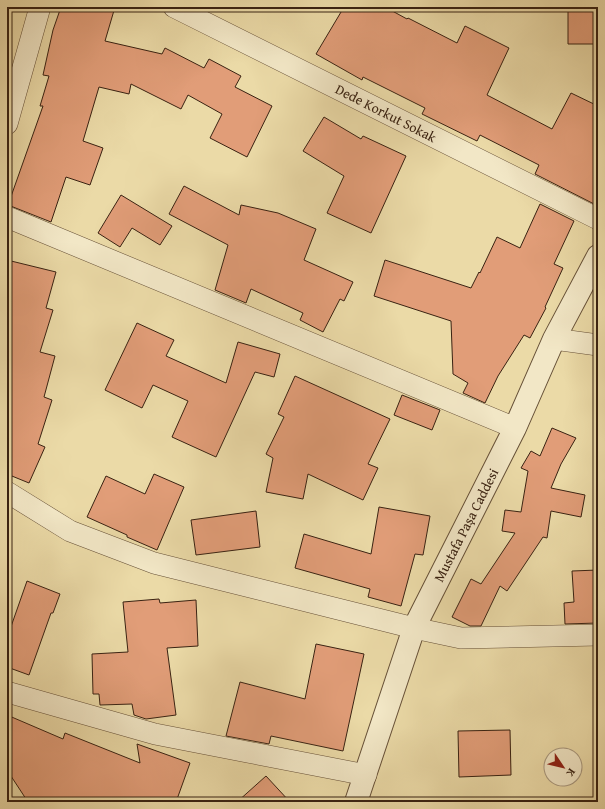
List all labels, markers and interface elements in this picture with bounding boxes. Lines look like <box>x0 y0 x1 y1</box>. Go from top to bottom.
street label: Dede Korkut Sokak <box>332 79 441 147</box>
street label: Mustafa Paşa Caddesi <box>429 465 503 585</box>
north arrow <box>543 747 583 787</box>
text: K <box>563 765 580 780</box>

